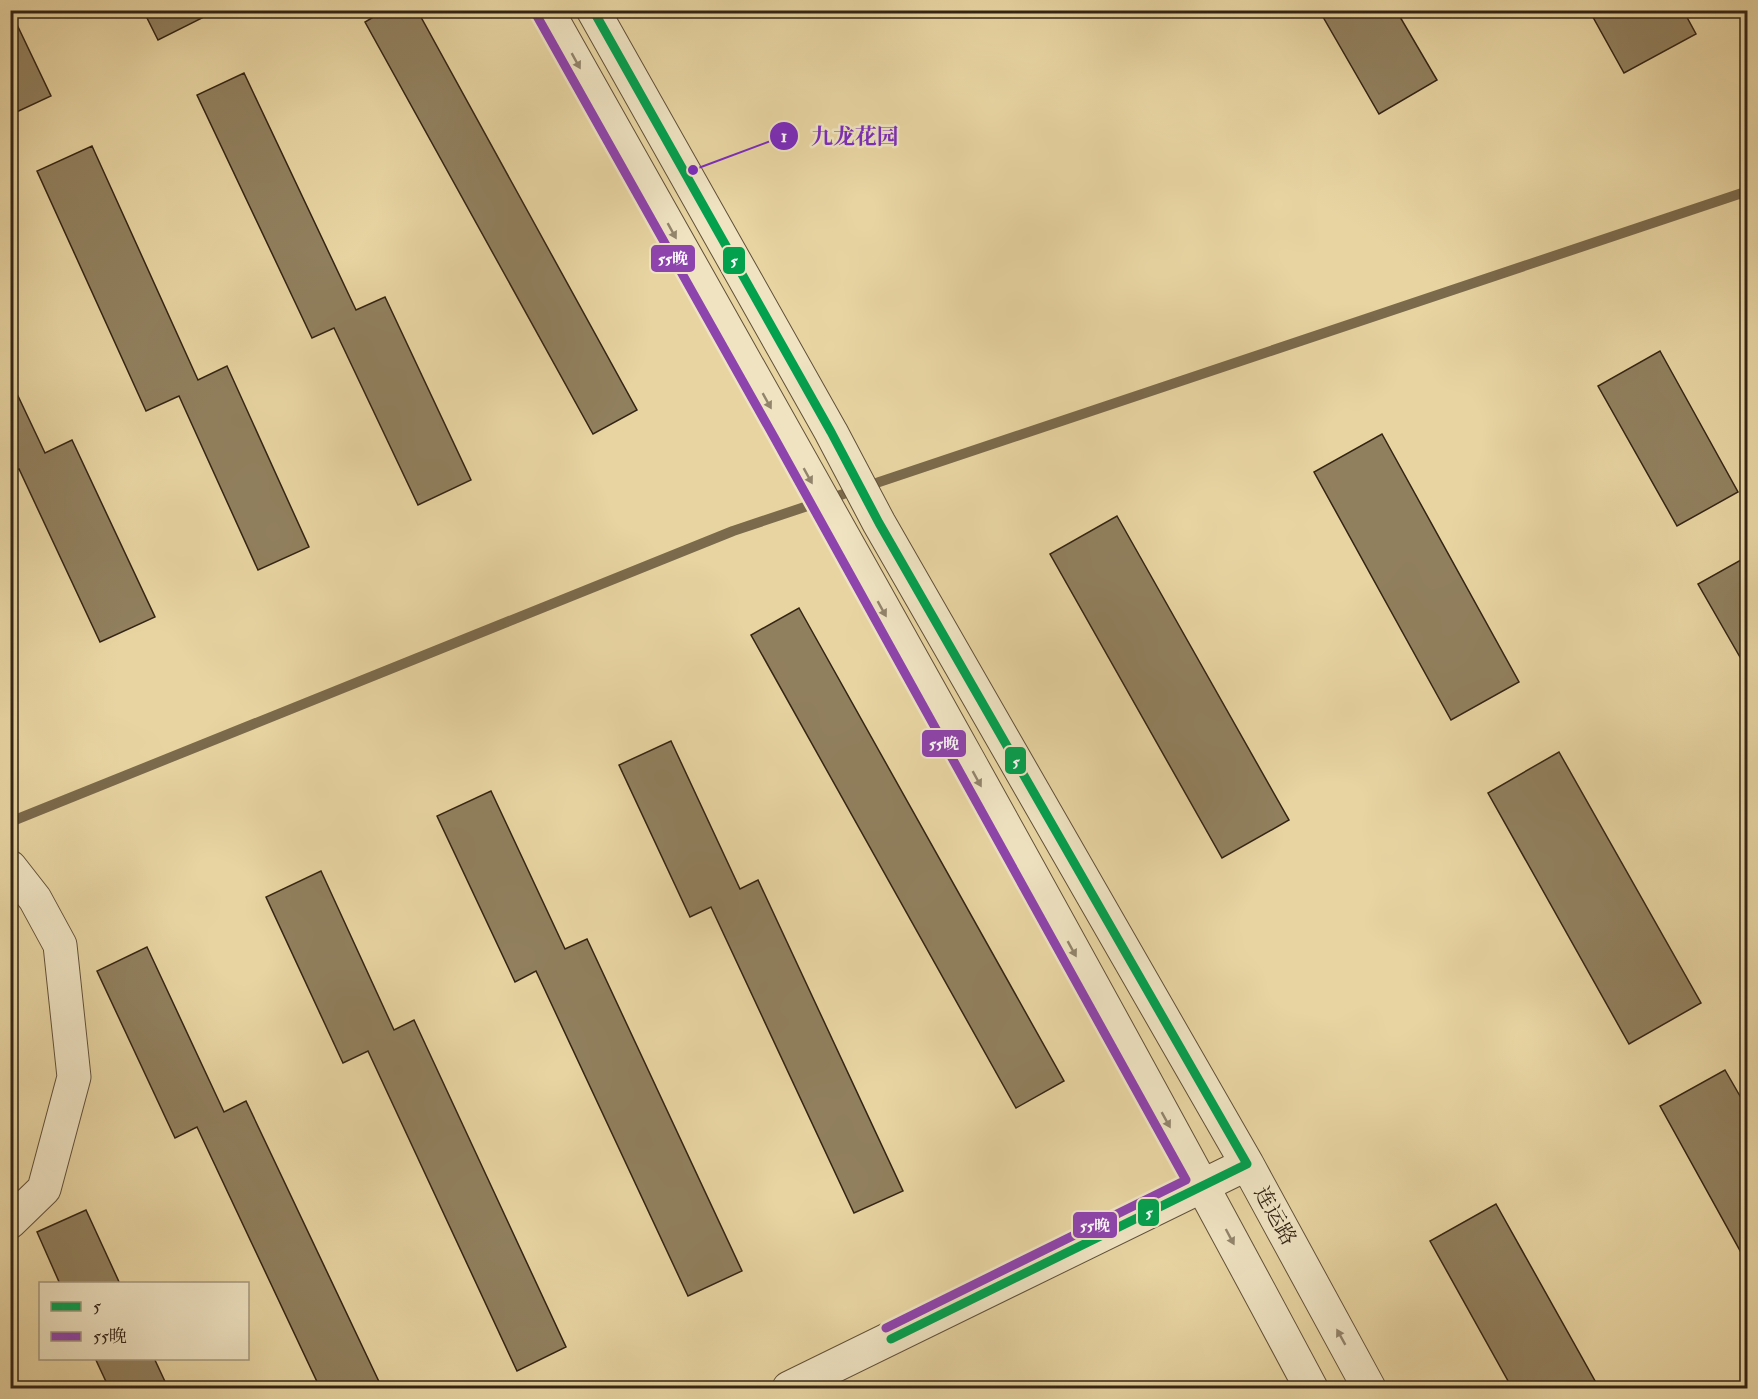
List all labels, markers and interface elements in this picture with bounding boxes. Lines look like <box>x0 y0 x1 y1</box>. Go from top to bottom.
one-way arrow <box>571 53 581 70</box>
callout: 九龙花园 <box>769 116 911 156</box>
text: 九龙花园 <box>811 123 899 151</box>
text: 1 <box>781 125 787 148</box>
one-way arrow <box>666 223 676 240</box>
line badge: 55晚 <box>650 244 696 273</box>
line badge: 5 <box>722 246 746 275</box>
text: 55晚 <box>658 249 688 269</box>
text: 5 <box>730 251 738 271</box>
one-way arrow <box>762 393 772 410</box>
one-way arrow <box>803 468 813 485</box>
one-way arrow <box>877 600 887 617</box>
line badge: 55晚 <box>921 729 967 758</box>
text: 55晚 <box>929 734 959 754</box>
line badge: 5 <box>1004 746 1027 775</box>
text: 5 <box>1012 752 1020 772</box>
one-way arrow <box>972 771 982 788</box>
one-way arrow <box>1066 941 1076 958</box>
one-way arrow <box>1161 1112 1171 1129</box>
street label: 连运路 <box>1248 1182 1302 1250</box>
line badge: 5 <box>1137 1198 1160 1227</box>
text: 5 <box>1145 1203 1153 1223</box>
line badge: 55晚 <box>1072 1211 1118 1239</box>
text: 55晚 <box>1080 1216 1110 1236</box>
one-way arrow <box>1225 1229 1235 1246</box>
legend <box>39 1282 249 1360</box>
text: 5 <box>93 1295 101 1318</box>
text: 55晚 <box>93 1325 127 1348</box>
one-way arrow <box>1336 1328 1346 1345</box>

